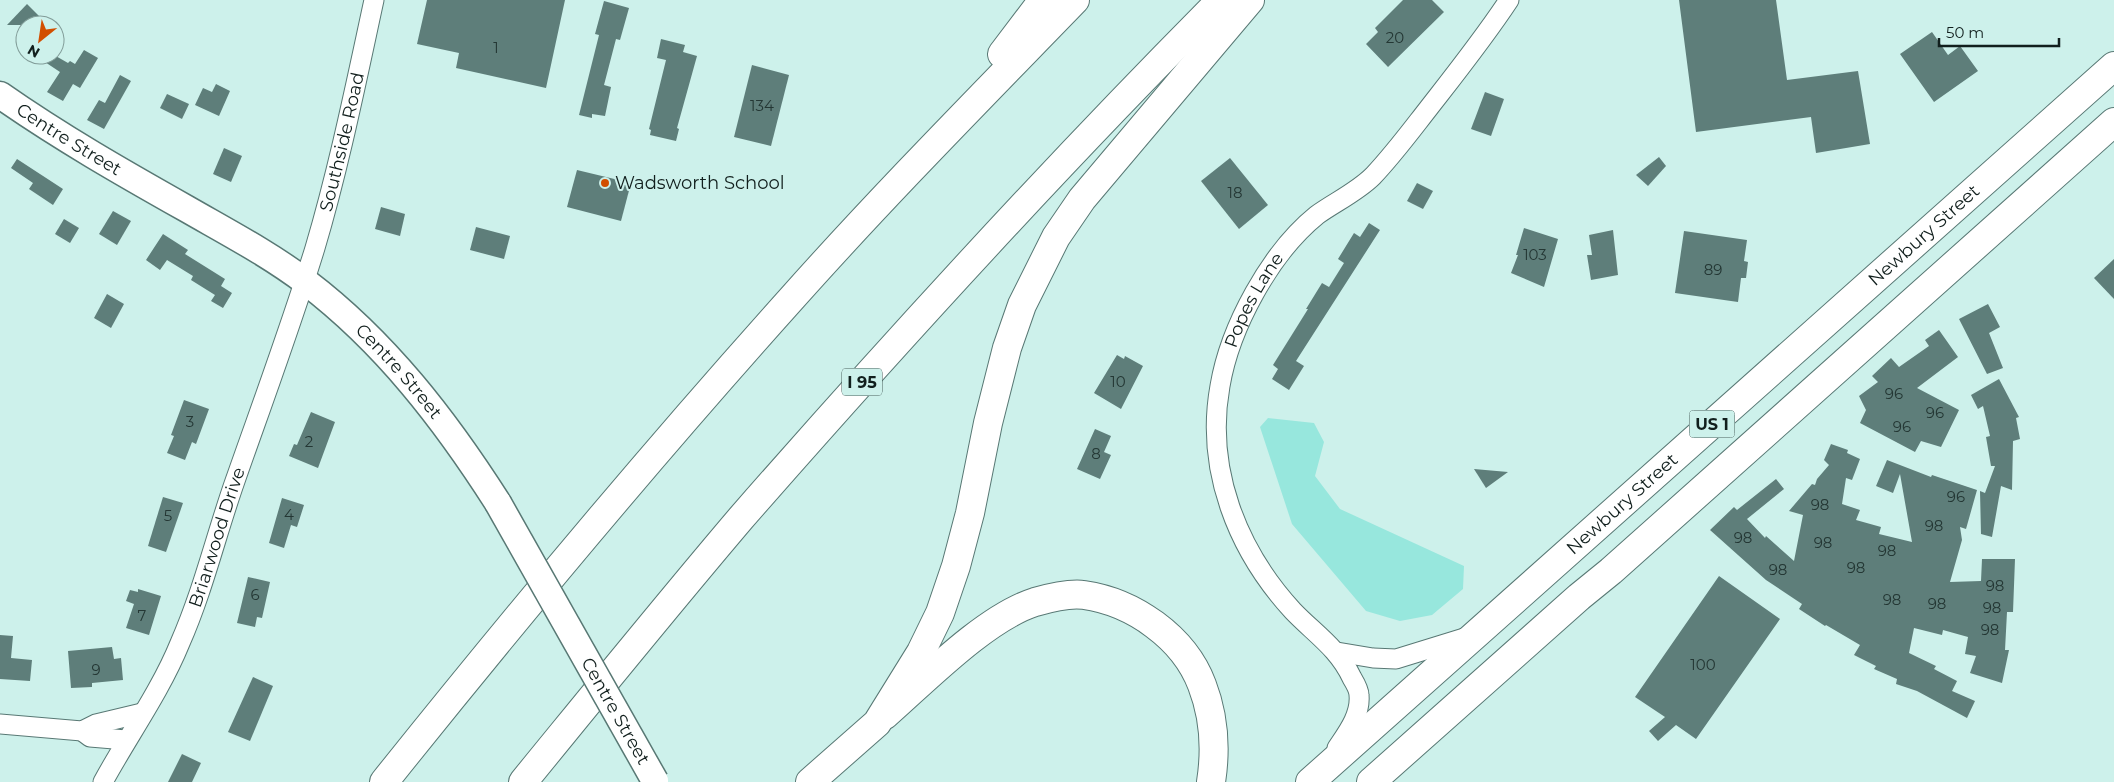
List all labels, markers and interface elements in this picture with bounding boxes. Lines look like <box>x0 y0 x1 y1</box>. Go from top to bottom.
north arrow <box>15 15 65 65</box>
scale bar <box>1939 15 2059 47</box>
text: 50 m <box>1946 23 1984 42</box>
house number: 20 <box>1386 28 1404 47</box>
house number: 1 <box>493 38 499 57</box>
text: N <box>24 41 43 62</box>
street label: Southside Road <box>315 70 369 214</box>
house number: 134 <box>750 96 774 115</box>
street label: Centre Street <box>12 98 125 180</box>
place label: Wadsworth School <box>615 172 785 194</box>
marker: Wadsworth School <box>599 177 611 189</box>
street label: Newbury Street <box>1864 180 1984 291</box>
house number: 18 <box>1228 183 1243 202</box>
house number: 103 <box>1523 245 1547 264</box>
street label: Popes Lane <box>1220 248 1288 351</box>
house number: 89 <box>1704 260 1722 279</box>
street label: Centre Street <box>351 319 447 423</box>
road number: I 95 <box>842 368 882 396</box>
house number: 10 <box>1110 372 1126 391</box>
house number: 96 <box>1885 384 1903 403</box>
house number: 96 <box>1926 403 1944 422</box>
road number: US 1 <box>1690 410 1734 438</box>
house number: 3 <box>186 412 194 431</box>
house number: 96 <box>1893 417 1911 436</box>
house number: 2 <box>305 432 313 451</box>
house number: 8 <box>1091 444 1101 463</box>
street label: Newbury Street <box>1562 449 1682 559</box>
street label: Briarwood Drive <box>184 464 250 610</box>
house number: 96 <box>1947 487 1965 506</box>
house number: 98 <box>1811 495 1829 514</box>
house number: 4 <box>284 505 294 524</box>
house number: 5 <box>164 506 172 525</box>
house number: 98 <box>1925 516 1943 535</box>
house number: 98 <box>1734 528 1752 547</box>
house number: 98 <box>1814 533 1832 552</box>
house number: 98 <box>1878 541 1896 560</box>
house number: 98 <box>1847 558 1865 577</box>
house number: 98 <box>1769 560 1787 579</box>
house number: 98 <box>1986 576 2004 595</box>
house number: 6 <box>250 585 260 604</box>
house number: 98 <box>1883 590 1901 609</box>
house number: 98 <box>1928 594 1946 613</box>
house number: 98 <box>1983 598 2001 617</box>
house number: 7 <box>138 606 147 625</box>
house number: 98 <box>1981 620 1999 639</box>
street label: Centre Street <box>577 654 655 769</box>
house number: 100 <box>1690 655 1716 674</box>
house number: 9 <box>91 660 101 679</box>

